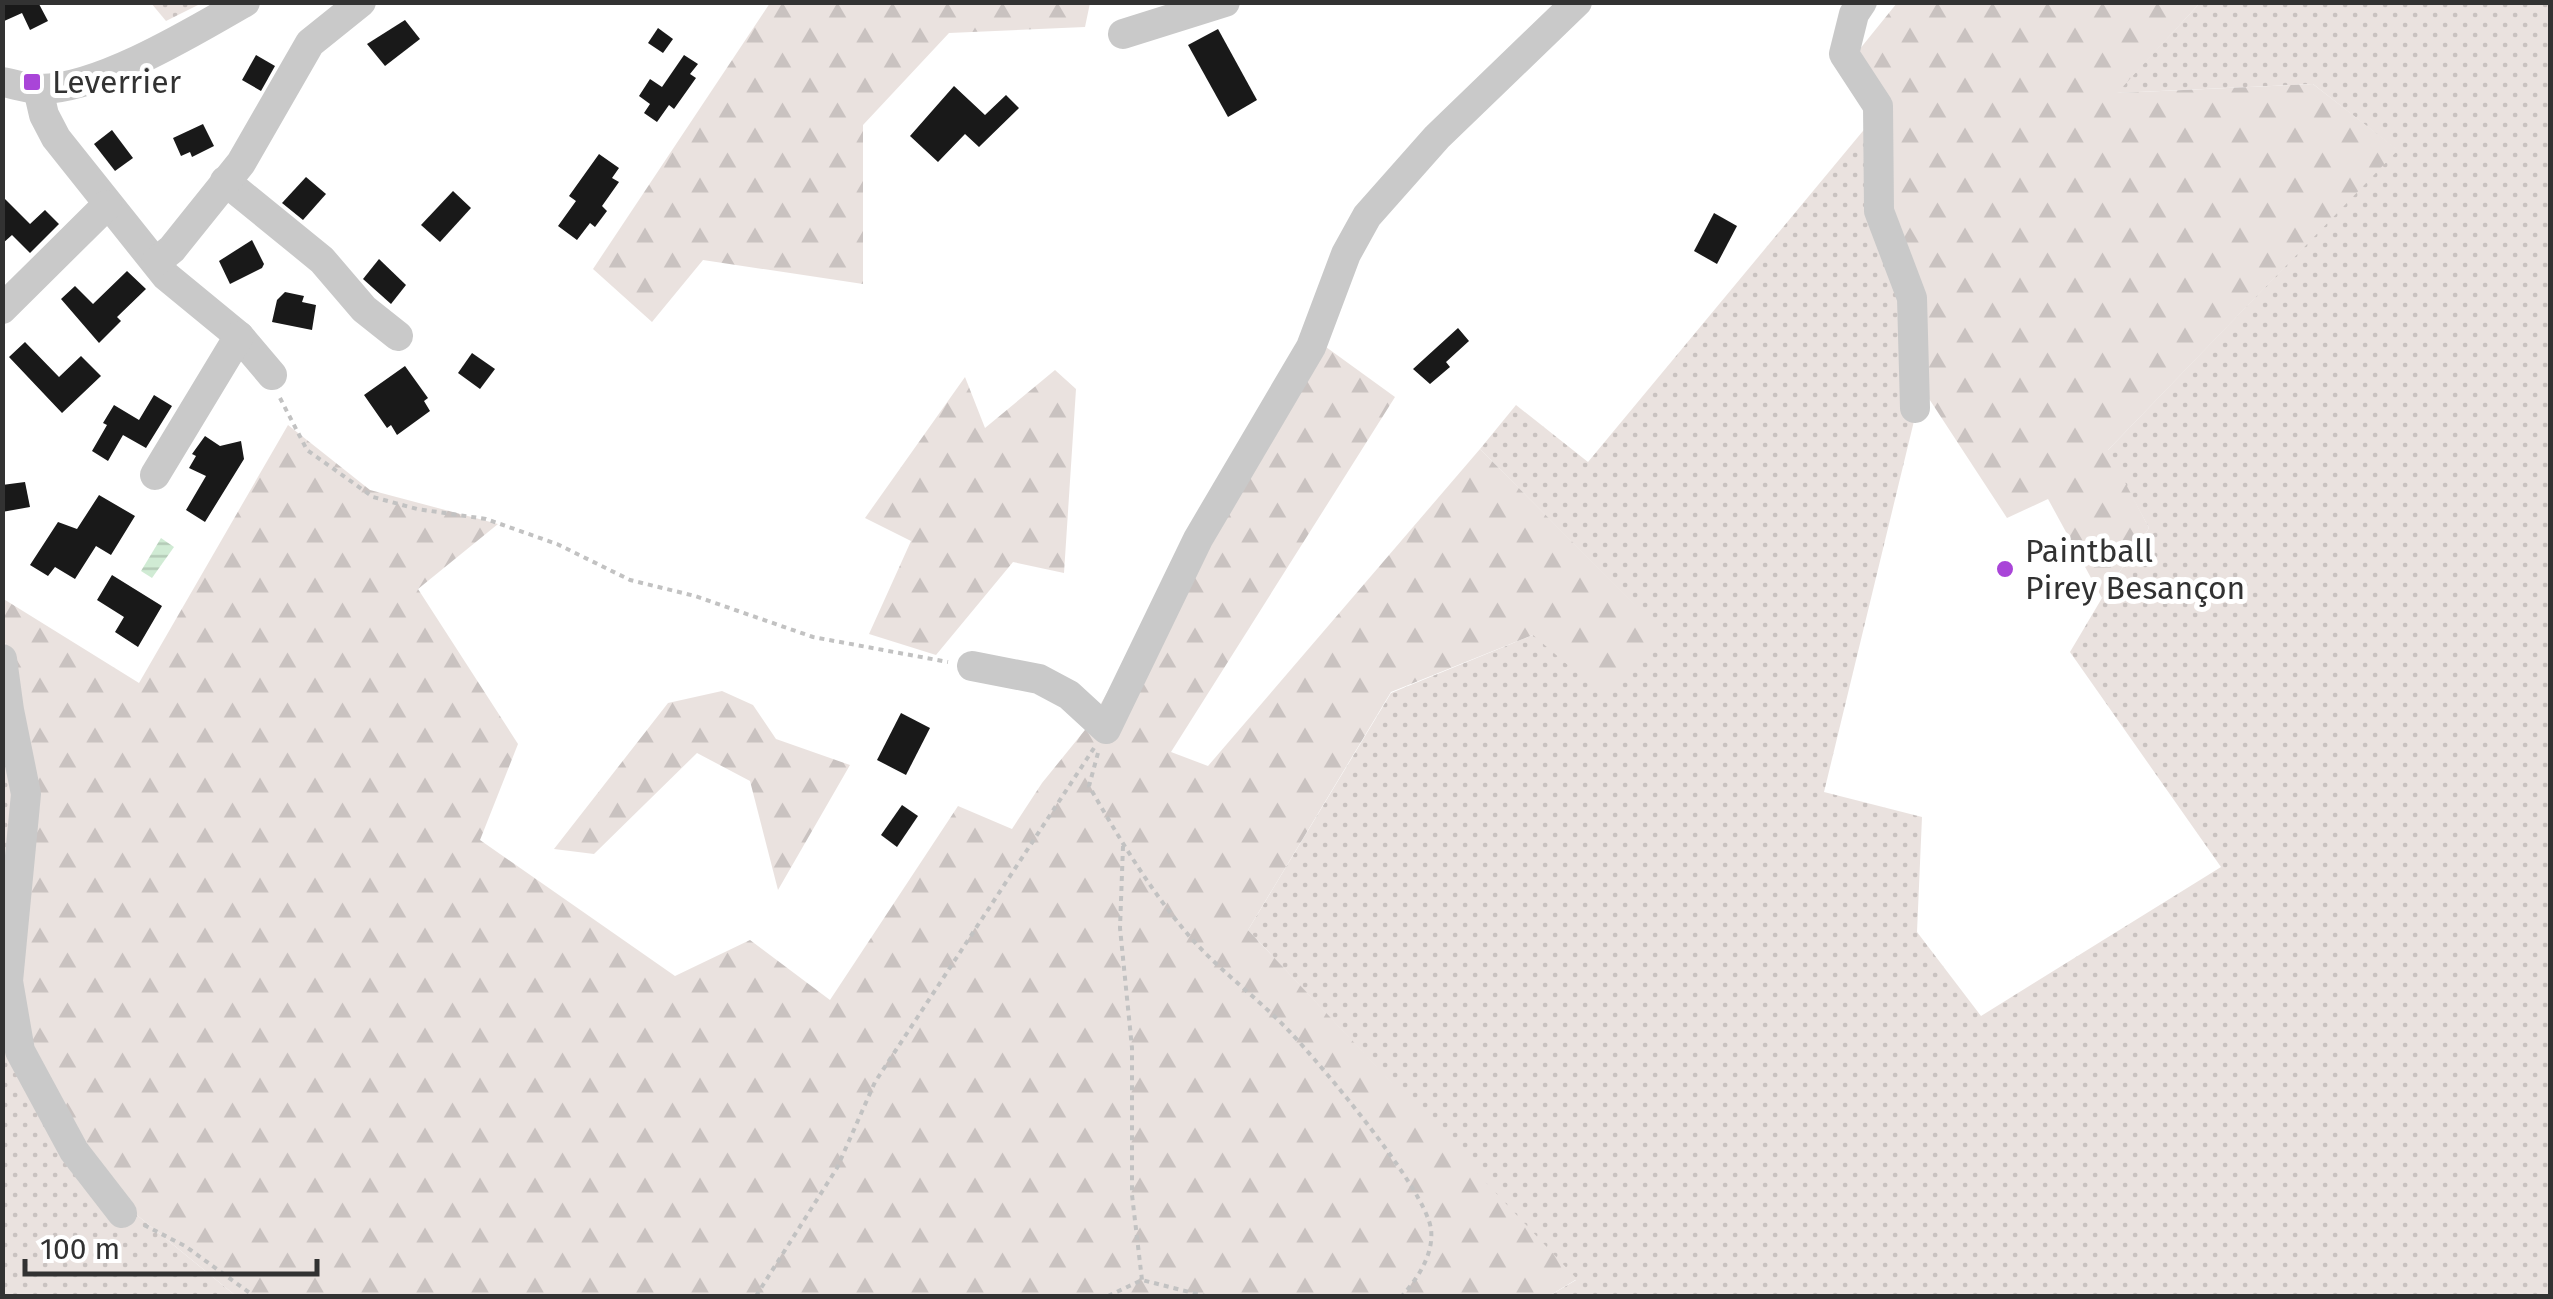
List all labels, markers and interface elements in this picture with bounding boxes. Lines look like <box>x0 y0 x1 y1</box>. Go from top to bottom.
place label: Leverrier <box>52 63 182 101</box>
marker: Leverrier <box>21 71 43 93</box>
place label: Paintball Pirey Besançon <box>2025 532 2245 607</box>
marker: Paintball Pirey Besançon <box>1994 558 2016 580</box>
scale bar <box>25 1214 318 1276</box>
text: 100 m <box>40 1231 120 1267</box>

